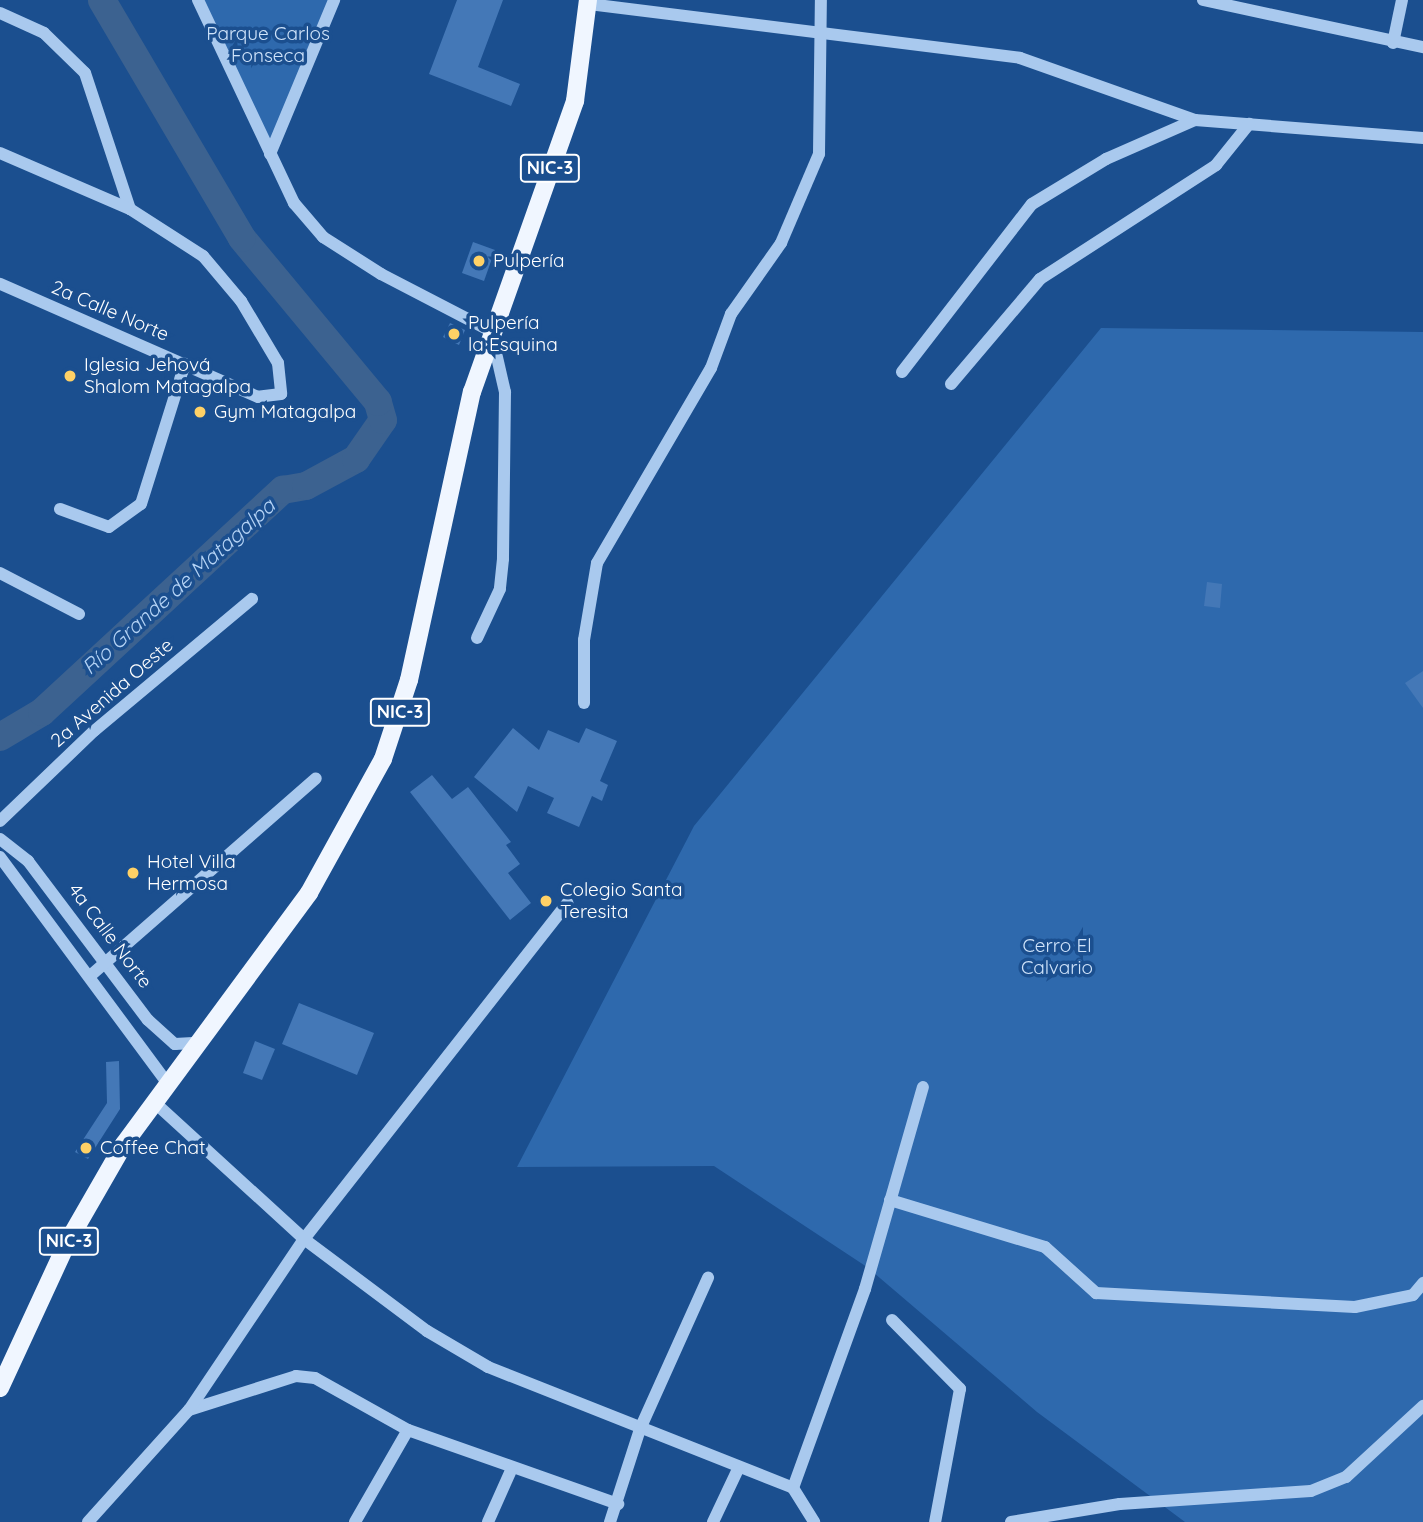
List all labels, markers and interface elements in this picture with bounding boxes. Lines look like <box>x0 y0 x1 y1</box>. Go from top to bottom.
park label: Parque Carlos Fonseca <box>206 23 330 67</box>
road number: NIC-3 <box>518 154 582 182</box>
place label: Pulpería <box>493 250 565 272</box>
marker: Pulpería <box>471 253 487 269</box>
street label: 2a Calle Norte <box>48 276 172 346</box>
place label: Pulpería la Esquina <box>468 312 558 356</box>
marker: Pulpería la Esquina <box>446 326 462 342</box>
place label: Iglesia Jehová Shalom Matagalpa <box>84 354 251 398</box>
marker: Iglesia Jehová Shalom Matagalpa <box>62 368 78 384</box>
place label: Gym Matagalpa <box>214 401 356 423</box>
marker: Gym Matagalpa <box>192 404 208 420</box>
water label: Río Grande de Matagalpa <box>76 493 280 679</box>
street label: 2a Avenida Oeste <box>46 634 178 752</box>
road number: NIC-3 <box>368 698 432 726</box>
place label: Hotel Villa Hermosa <box>147 851 236 895</box>
marker: Hotel Villa Hermosa <box>125 865 141 881</box>
street label: 4a Calle Norte <box>63 879 157 993</box>
place label: Colegio Santa Teresita <box>560 879 682 923</box>
marker: Colegio Santa Teresita <box>538 893 554 909</box>
park label: Cerro El Calvario <box>1021 935 1093 979</box>
place label: Coffee Chat <box>100 1137 205 1159</box>
marker: Coffee Chat <box>78 1140 94 1156</box>
road number: NIC-3 <box>38 1226 100 1256</box>

